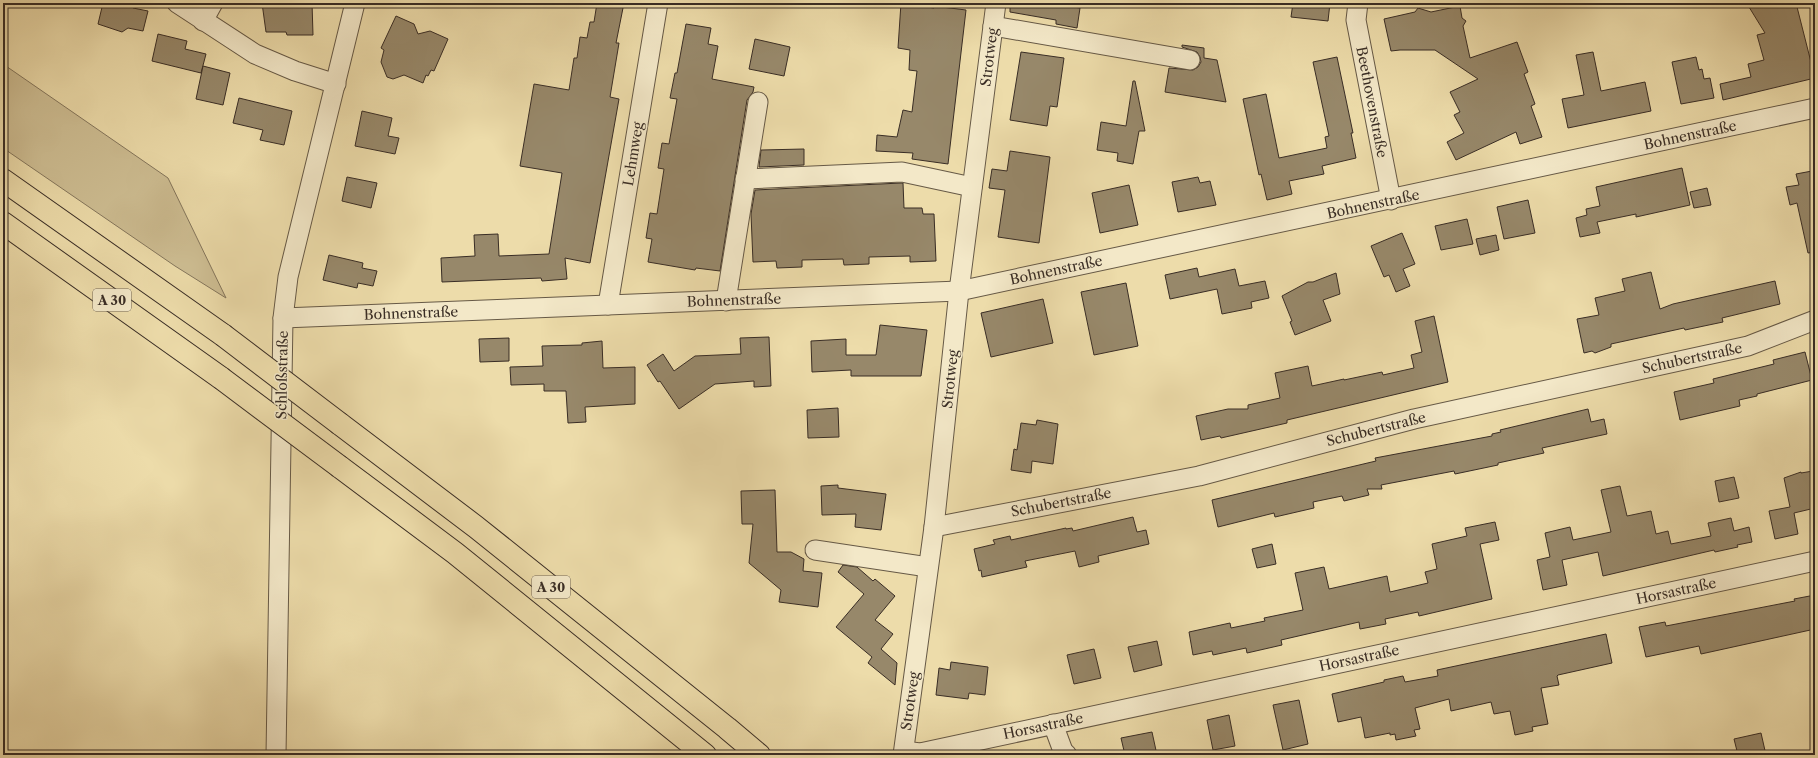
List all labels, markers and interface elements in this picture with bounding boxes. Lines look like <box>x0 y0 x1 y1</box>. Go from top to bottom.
street label: Strotweg <box>976 26 1002 87</box>
street label: Beethovenstraße <box>1352 45 1392 159</box>
street label: Bohnenstraße <box>1642 116 1738 154</box>
street label: Lehmweg <box>619 120 647 187</box>
street label: Bohnenstraße <box>1325 185 1421 223</box>
street label: Bohnenstraße <box>1008 251 1104 289</box>
road number: A 30 <box>93 289 131 311</box>
street label: Bohnenstraße <box>687 289 782 311</box>
street label: Bohnenstraße <box>364 302 459 324</box>
street label: Schloßstraße <box>272 330 292 419</box>
street label: Schubertstraße <box>1640 339 1744 377</box>
street label: Strotweg <box>938 348 962 409</box>
street label: Schubertstraße <box>1324 408 1428 450</box>
street label: Schubertstraße <box>1009 483 1113 521</box>
street label: Horsastraße <box>1634 574 1718 608</box>
road number: A 30 <box>532 576 570 598</box>
street label: Horsastraße <box>1317 641 1401 675</box>
street label: Strotweg <box>897 670 923 731</box>
street label: Horsastraße <box>1001 709 1085 743</box>

